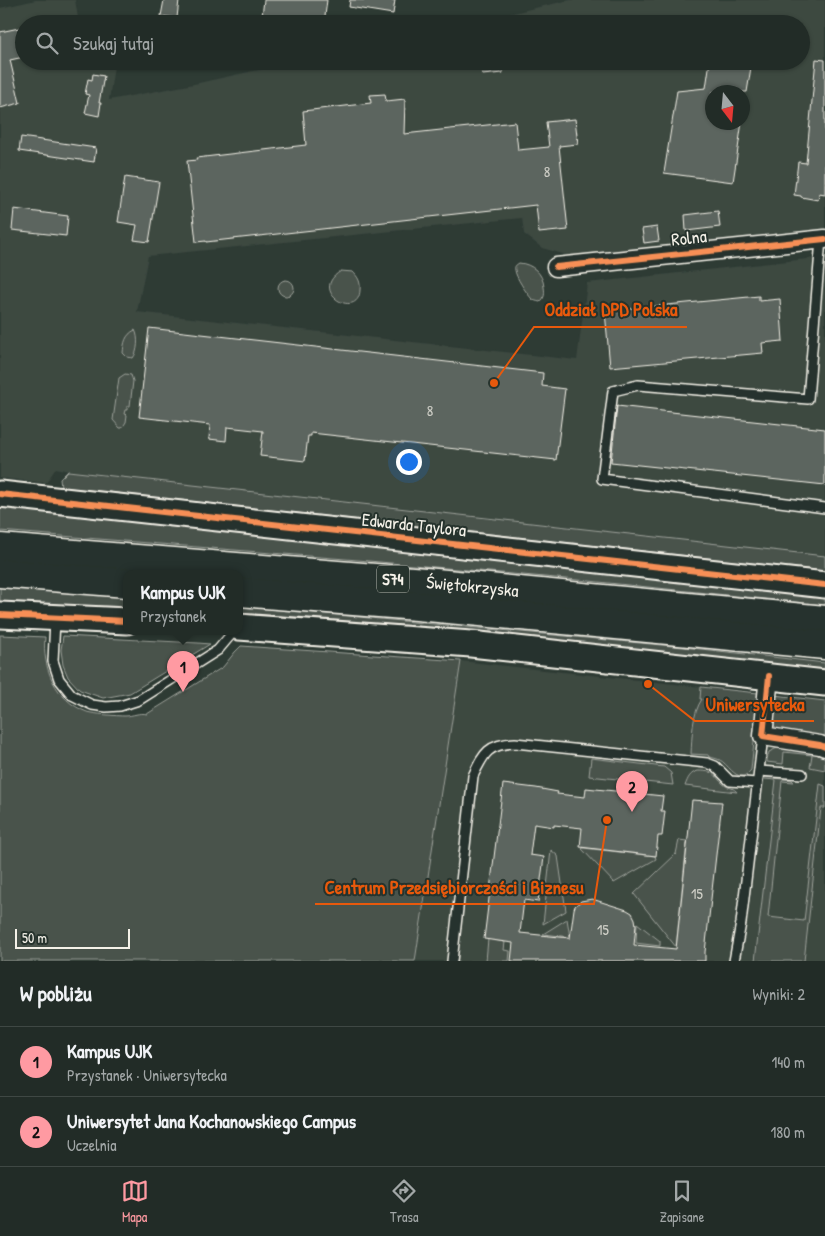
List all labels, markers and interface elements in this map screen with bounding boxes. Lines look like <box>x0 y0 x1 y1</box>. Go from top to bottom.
search box <box>15 15 810 70</box>
icon: search <box>33 29 61 57</box>
text: Szukaj tutaj <box>73 30 154 56</box>
north arrow <box>705 85 750 130</box>
house number: 8 <box>544 161 550 182</box>
street label: Rolna <box>670 223 708 252</box>
callout: Oddział DPD Polska <box>534 293 687 327</box>
text: Oddział DPD Polska <box>545 296 678 322</box>
house number: 8 <box>427 400 433 421</box>
your location <box>396 449 422 475</box>
street label: Edwarda Taylora <box>361 507 467 542</box>
road number: S74 <box>377 566 409 592</box>
street label: Świętokrzyska <box>425 569 520 603</box>
popup <box>123 570 243 635</box>
text: Kampus UJK <box>140 579 226 605</box>
text: Przystanek <box>140 605 206 627</box>
pin: 1 <box>167 651 199 692</box>
callout: Uniwersytecka <box>695 687 814 721</box>
text: Uniwersytecka <box>705 691 805 718</box>
pin: 2 <box>616 771 648 812</box>
callout: Centrum Przedsiębiorczości i Biznesu <box>315 870 594 904</box>
text: Centrum Przedsiębiorczości i Biznesu <box>324 874 584 900</box>
house number: 15 <box>691 883 704 904</box>
house number: 15 <box>597 919 610 940</box>
scale bar <box>15 926 130 949</box>
text: 50 m <box>22 928 47 947</box>
text: W pobliżu <box>20 979 92 1008</box>
text: Wyniki: 2 <box>752 983 805 1005</box>
text: Kampus UJK <box>67 1038 152 1064</box>
text: 1 <box>33 1051 39 1073</box>
text: 140 m <box>771 1051 805 1073</box>
text: Przystanek · Uniwersytecka <box>67 1064 227 1086</box>
text: Uniwersytet Jana Kochanowskiego Campus <box>67 1108 356 1134</box>
text: 2 <box>32 1121 40 1143</box>
text: 180 m <box>771 1121 805 1143</box>
text: Uczelnia <box>67 1134 117 1156</box>
tab: Mapa <box>121 1177 149 1226</box>
tab: Trasa <box>390 1177 418 1226</box>
tab: Zapisane <box>660 1177 704 1226</box>

